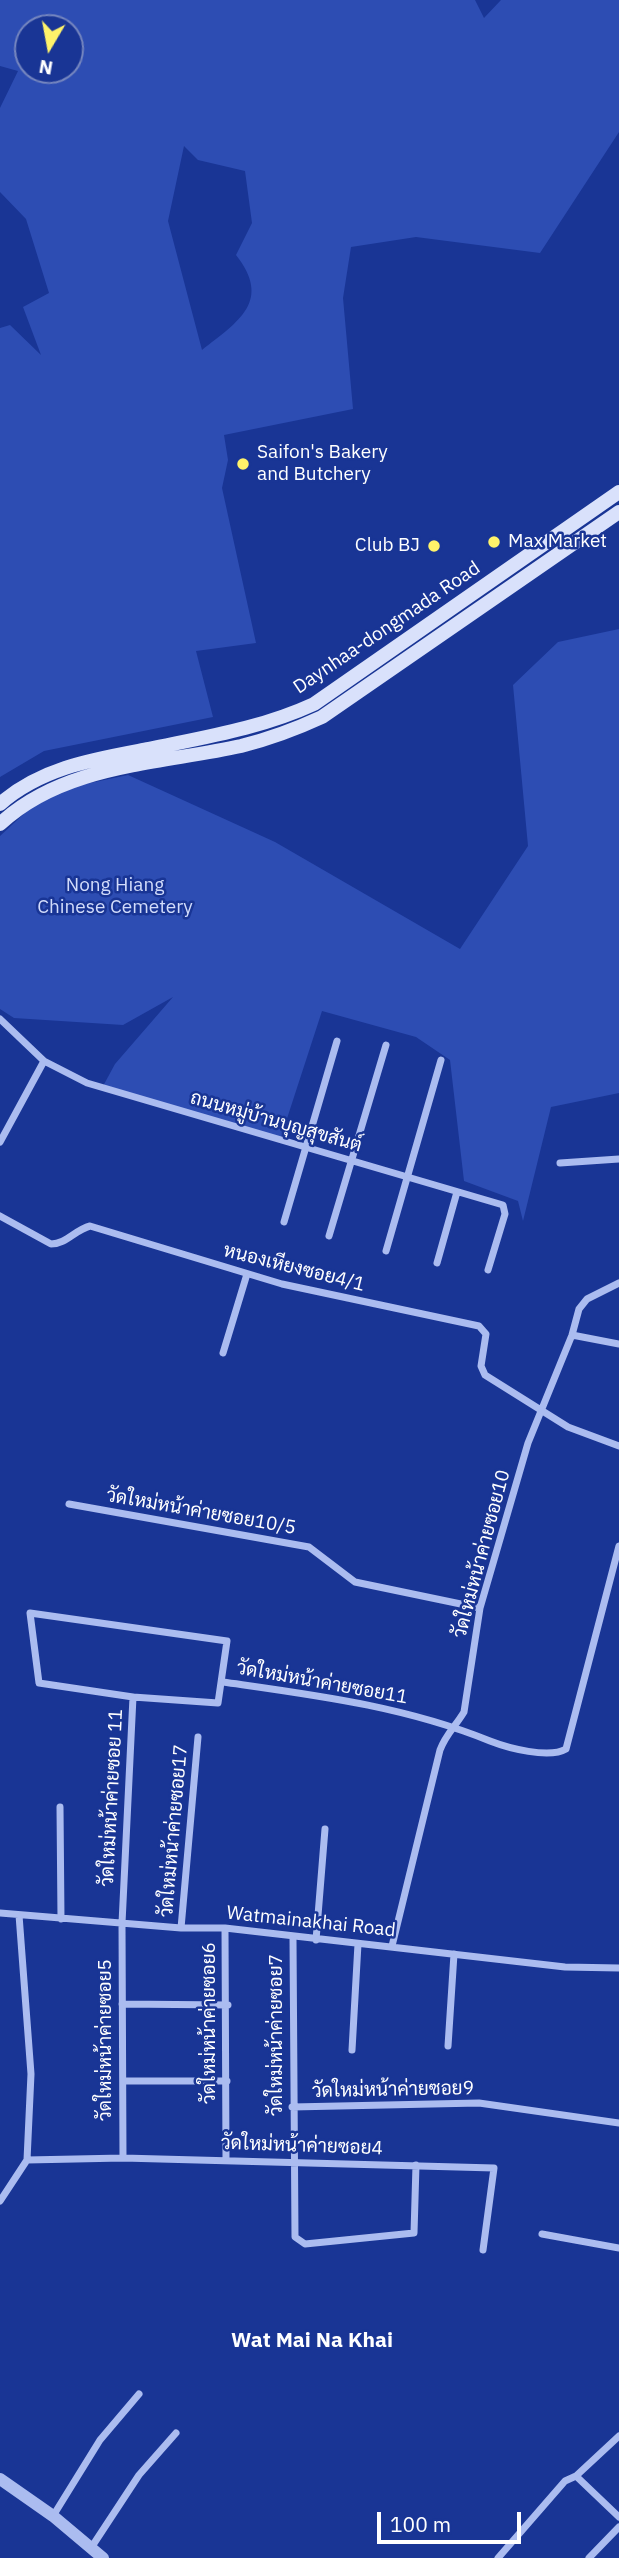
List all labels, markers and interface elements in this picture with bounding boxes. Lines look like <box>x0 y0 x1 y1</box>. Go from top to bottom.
north arrow <box>14 14 84 84</box>
text: N <box>37 55 55 81</box>
place label: Saifon's Bakery and Butchery <box>257 442 388 486</box>
marker: Saifon's Bakery and Butchery <box>235 456 251 472</box>
place label: Max Market <box>508 531 607 553</box>
marker: Max Market <box>486 534 502 550</box>
place label: Club BJ <box>355 535 420 557</box>
marker: Club BJ <box>426 538 442 554</box>
street label: Daynhaa-dongmada Road <box>289 557 485 699</box>
park label: Nong Hiang Chinese Cemetery <box>37 875 193 919</box>
street label: ถนนหมู่บ้านบุญสุขสันต์ <box>188 1087 364 1157</box>
street label: หนองเหียงซอย4/1 <box>221 1239 367 1297</box>
street label: วัดใหม่หน้าค่ายซอย10 <box>449 1467 515 1641</box>
street label: วัดใหม่หน้าค่ายซอย10/5 <box>104 1484 298 1540</box>
street label: วัดใหม่หน้าค่ายซอย11 <box>235 1657 409 1709</box>
street label: วัดใหม่หน้าค่ายซอย 11 <box>96 1709 128 1887</box>
street label: วัดใหม่หน้าค่ายซอย17 <box>155 1744 193 1918</box>
street label: Watmainakhai Road <box>225 1902 397 1942</box>
street label: วัดใหม่หน้าค่ายซอย6 <box>199 1942 221 2104</box>
street label: วัดใหม่หน้าค่ายซอย7 <box>266 1954 288 2116</box>
street label: วัดใหม่หน้าค่ายซอย5 <box>95 1959 117 2121</box>
street label: วัดใหม่หน้าค่ายซอย9 <box>312 2077 474 2103</box>
street label: วัดใหม่หน้าค่ายซอย4 <box>221 2132 383 2160</box>
district label: Wat Mai Na Khai <box>231 2328 393 2354</box>
scale bar <box>381 2498 524 2542</box>
text: 100 m <box>390 2510 451 2538</box>

